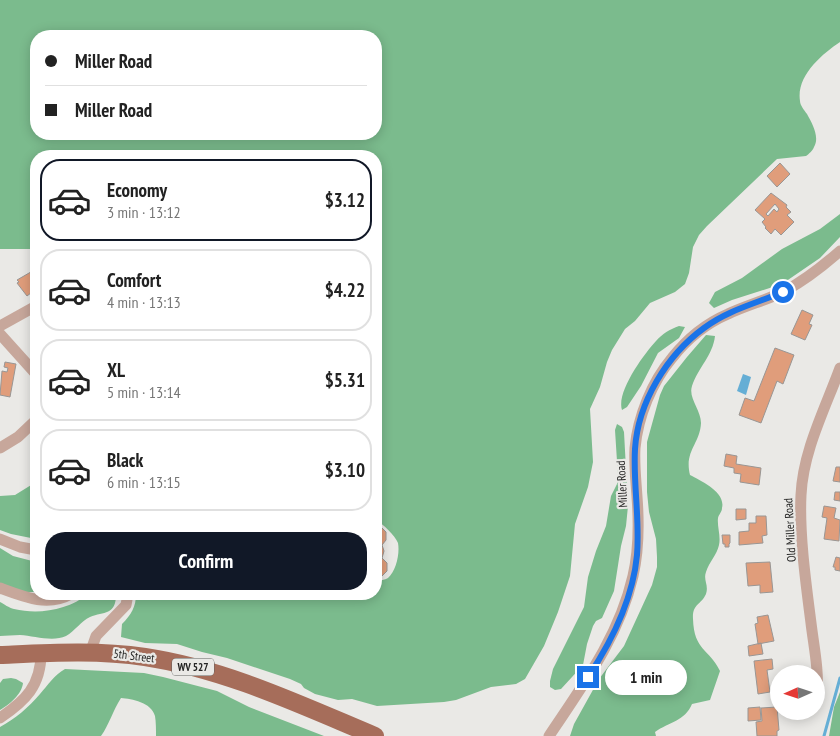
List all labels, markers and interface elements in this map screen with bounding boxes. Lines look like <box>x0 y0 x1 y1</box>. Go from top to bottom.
text: Miller Road <box>75 49 152 73</box>
text: Miller Road <box>75 98 152 122</box>
icon: car <box>47 178 92 223</box>
text: Economy <box>107 178 167 202</box>
text: $3.12 <box>325 188 365 212</box>
text: 3 min · 13:12 <box>107 202 181 222</box>
icon: car <box>47 268 92 313</box>
text: Comfort <box>107 268 161 292</box>
text: $4.22 <box>325 278 365 302</box>
route start <box>772 281 794 303</box>
text: 4 min · 13:13 <box>107 292 181 312</box>
icon: car <box>47 358 92 403</box>
text: XL <box>107 358 125 382</box>
text: $5.31 <box>325 368 365 392</box>
text: 5 min · 13:14 <box>107 382 181 402</box>
icon: car <box>47 448 92 493</box>
text: Black <box>107 448 143 472</box>
text: $3.10 <box>325 458 365 482</box>
street label: Miller Road <box>613 460 630 508</box>
text: 6 min · 13:15 <box>107 472 181 492</box>
street label: Old Miller Road <box>780 498 799 562</box>
button: Confirm <box>45 532 367 590</box>
street label: 5th Street <box>113 646 156 666</box>
road number: WV 527 <box>172 659 214 676</box>
callout: 1 min <box>606 660 688 694</box>
north arrow <box>770 665 825 720</box>
map controls <box>770 665 825 720</box>
route end <box>577 666 599 688</box>
text: 1 min <box>630 667 662 687</box>

